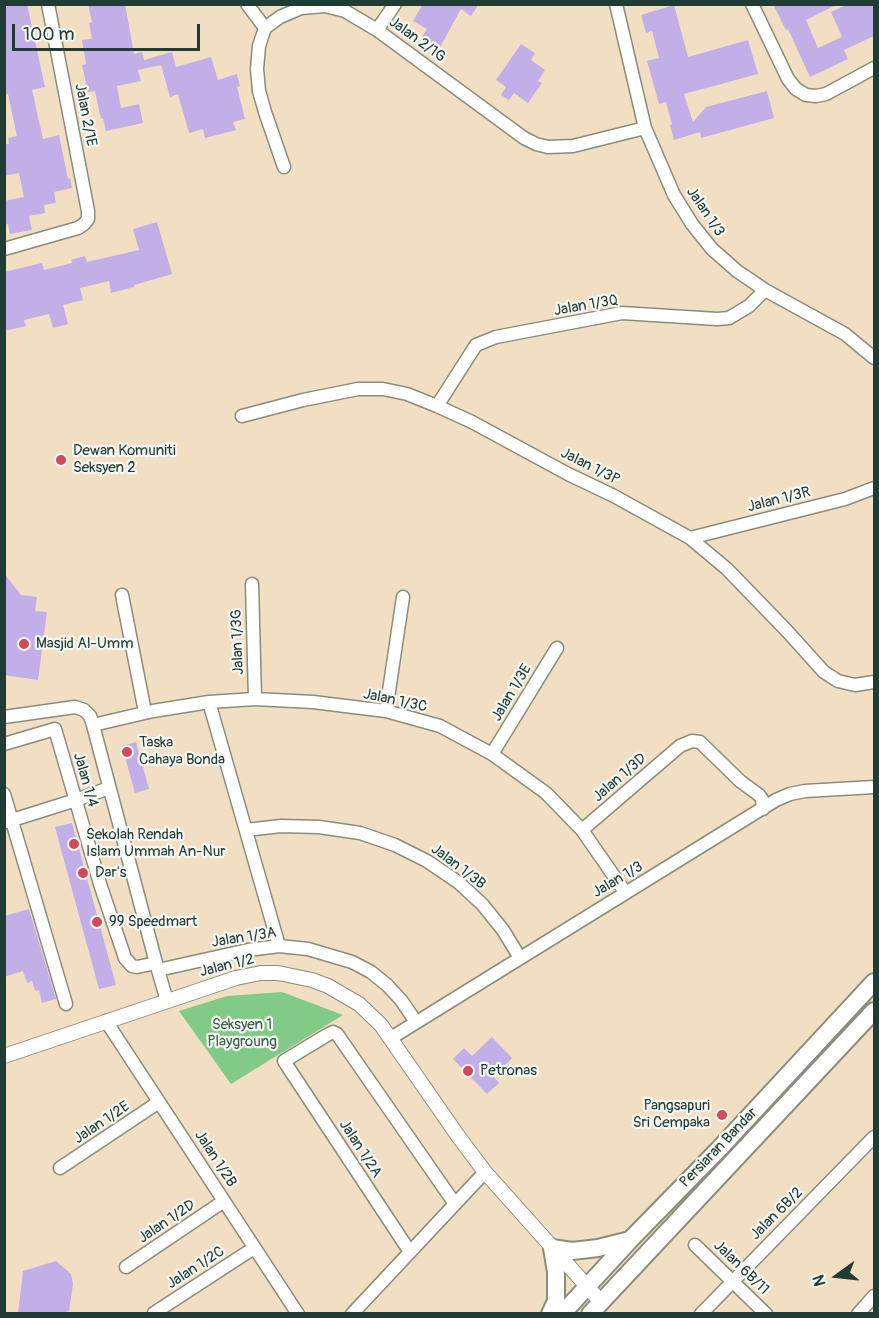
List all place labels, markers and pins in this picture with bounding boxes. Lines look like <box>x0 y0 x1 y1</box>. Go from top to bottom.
place label: Dewan Komuniti Seksyen 2 <box>73 442 176 477</box>
marker: Dewan Komuniti Seksyen 2 <box>54 453 68 467</box>
place label: Masjid Al-Umm <box>36 635 133 653</box>
marker: Masjid Al-Umm <box>17 637 31 651</box>
place label: Taska Cahaya Bonda <box>139 734 225 769</box>
marker: Taska Cahaya Bonda <box>120 745 134 759</box>
place label: Sekolah Rendah Islam Ummah An-Nur <box>86 826 226 861</box>
marker: Sekolah Rendah Islam Ummah An-Nur <box>67 837 81 851</box>
place label: Dar's <box>95 864 126 882</box>
marker: Dar's <box>76 866 90 880</box>
place label: 99 Speedmart <box>109 913 197 931</box>
marker: 99 Speedmart <box>90 915 104 929</box>
place label: Petronas <box>480 1062 537 1080</box>
marker: Petronas <box>461 1064 475 1078</box>
place label: Pangsapuri Sri Cempaka <box>633 1097 710 1132</box>
marker: Pangsapuri Sri Cempaka <box>715 1108 729 1122</box>

